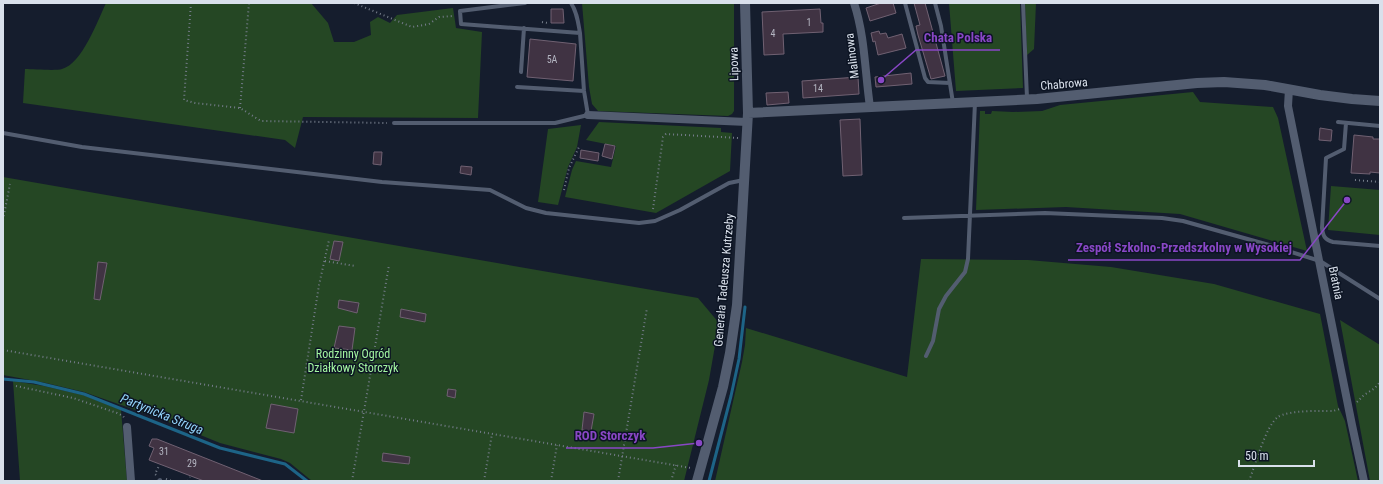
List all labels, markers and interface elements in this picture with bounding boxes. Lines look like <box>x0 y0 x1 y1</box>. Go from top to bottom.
house number: 1 <box>807 17 811 28</box>
callout: Chata Polska <box>916 25 1000 50</box>
house number: 4 <box>771 28 776 39</box>
text: Chata Polska <box>924 30 992 45</box>
street label: Malinowa <box>842 32 862 80</box>
street label: Lipowa <box>727 47 741 81</box>
house number: 5A <box>547 54 558 65</box>
street label: Chabrowa <box>1040 75 1088 93</box>
house number: 14 <box>813 83 823 94</box>
street label: Generała Tadeusza Kutrzeby <box>711 213 737 347</box>
callout: Zespół Szkolno-Przedszkolny w Wysokiej <box>1068 235 1300 260</box>
text: Zespół Szkolno-Przedszkolny w Wysokiej <box>1076 240 1292 255</box>
street label: Bratnia <box>1326 265 1346 301</box>
park label: Rodzinny Ogród Działkowy Storczyk <box>307 347 399 375</box>
water label: Partynicka Struga <box>118 391 206 437</box>
callout: ROD Storczyk <box>566 423 653 448</box>
text: ROD Storczyk <box>575 428 646 443</box>
scale bar <box>1239 442 1314 468</box>
house number: 31 <box>159 446 169 457</box>
text: 50 m <box>1245 449 1269 463</box>
house number: 29 <box>187 458 197 469</box>

